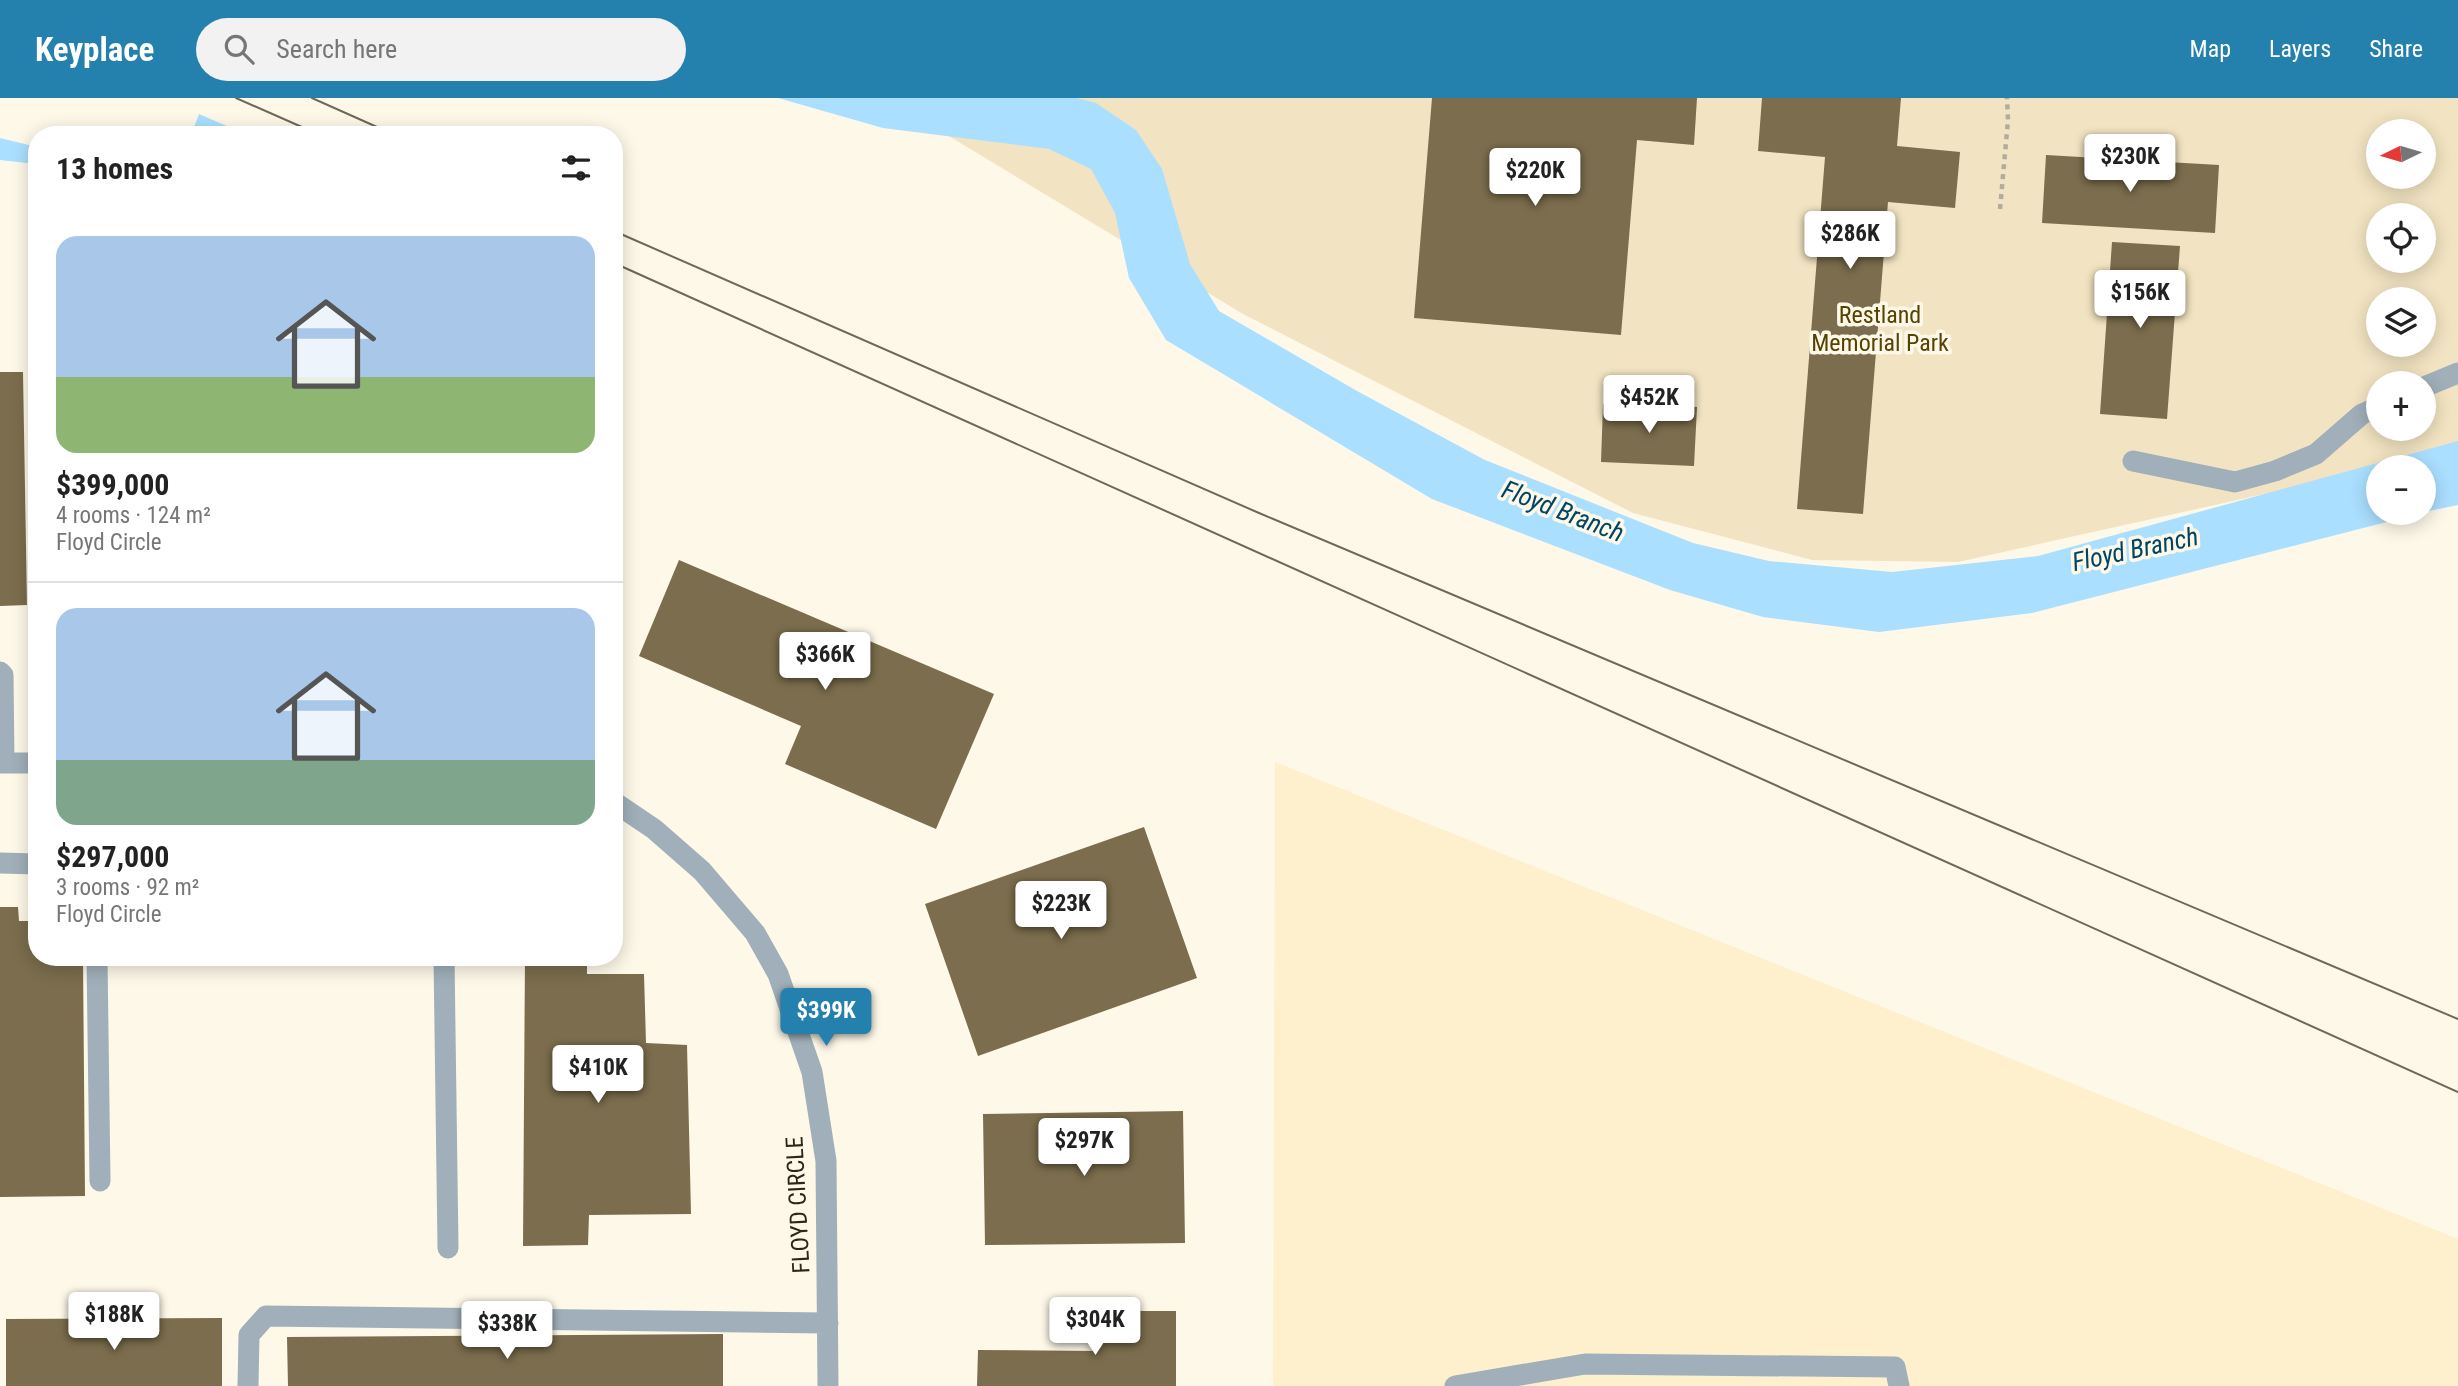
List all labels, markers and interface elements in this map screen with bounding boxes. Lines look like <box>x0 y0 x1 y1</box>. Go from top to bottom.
search box <box>196 18 686 81</box>
text: Keyplace <box>35 30 154 69</box>
icon: search <box>220 30 258 68</box>
text: Search here <box>276 34 397 64</box>
text: Map <box>2190 35 2231 63</box>
text: Layers <box>2269 35 2331 63</box>
text: Share <box>2369 35 2423 63</box>
north arrow <box>2366 119 2436 189</box>
map controls <box>2366 119 2436 525</box>
pin: $230K <box>2081 134 2179 194</box>
text: $230K <box>2100 143 2160 170</box>
pin: $220K <box>1486 148 1584 208</box>
icon: filters <box>557 149 595 187</box>
text: 13 homes <box>56 151 173 186</box>
text: $220K <box>1505 157 1565 184</box>
button: locate <box>2366 203 2436 273</box>
pin: $286K <box>1801 212 1899 271</box>
text: $286K <box>1820 220 1880 247</box>
pin: $156K <box>2091 271 2189 330</box>
text: $156K <box>2110 279 2170 306</box>
icon: home <box>263 281 389 407</box>
button: layers <box>2366 287 2436 357</box>
park label: Restland Memorial Park <box>1811 301 1949 357</box>
button: + <box>2366 371 2436 441</box>
pin: $452K <box>1600 376 1698 435</box>
text: $452K <box>1619 384 1679 411</box>
button: − <box>2366 455 2436 525</box>
text: $399,000 <box>56 467 169 502</box>
water label: Floyd Branch <box>1498 474 1628 548</box>
text: 4 rooms · 124 m² <box>56 502 211 529</box>
water label: Floyd Branch <box>2069 521 2201 577</box>
text: Floyd Circle <box>56 529 162 556</box>
pin: $366K <box>776 632 874 692</box>
text: $366K <box>795 641 855 668</box>
icon: home <box>263 653 389 779</box>
text: $297,000 <box>56 839 169 874</box>
text: 3 rooms · 92 m² <box>56 874 199 901</box>
pin: $223K <box>1012 882 1110 941</box>
text: $223K <box>1031 890 1091 917</box>
text: Floyd Circle <box>56 901 162 928</box>
pin: $399K <box>777 988 875 1048</box>
text: $399K <box>796 997 856 1024</box>
pin: $410K <box>549 1046 647 1105</box>
text: $410K <box>568 1054 628 1081</box>
pin: $297K <box>1035 1118 1133 1178</box>
text: $297K <box>1054 1127 1114 1154</box>
street label: FLOYD CIRCLE <box>780 1136 816 1274</box>
pin: $188K <box>65 1292 163 1352</box>
pin: $304K <box>1046 1298 1144 1357</box>
text: $188K <box>84 1301 144 1328</box>
pin: $338K <box>458 1302 556 1361</box>
text: $304K <box>1065 1306 1125 1333</box>
text: $338K <box>477 1310 537 1337</box>

